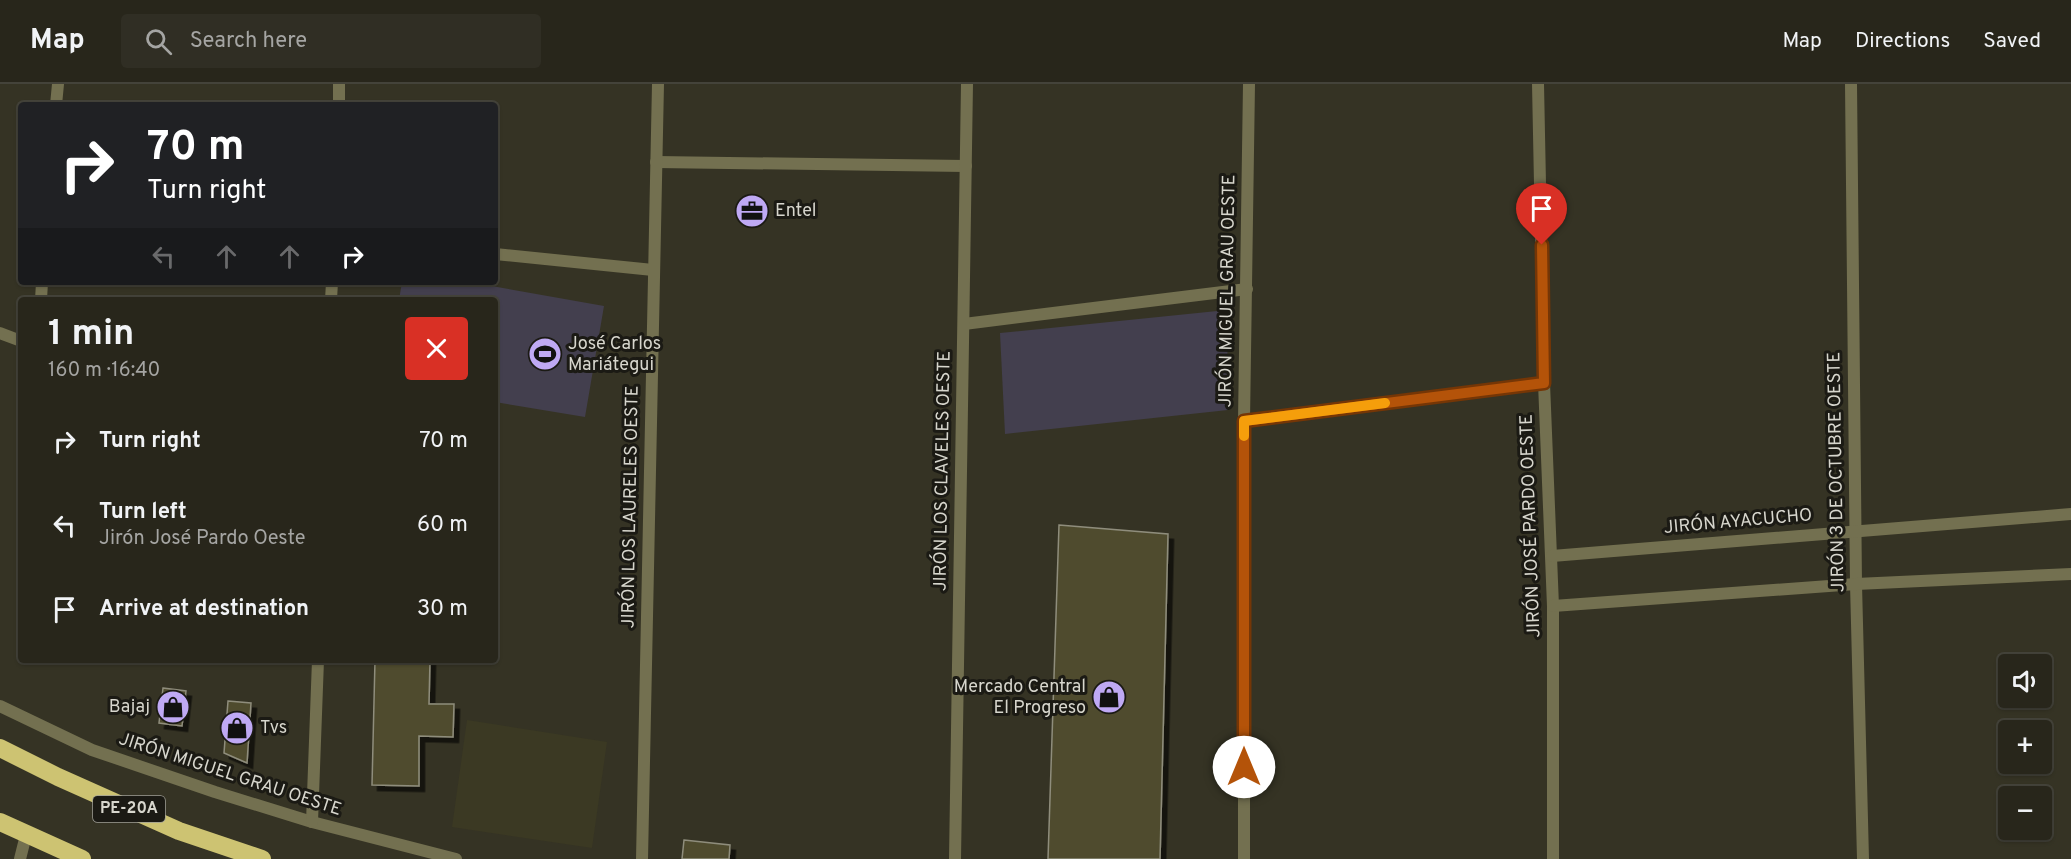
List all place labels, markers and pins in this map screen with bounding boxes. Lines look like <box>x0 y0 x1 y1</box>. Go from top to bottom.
pin <box>1516 183 1567 245</box>
office icon: Entel <box>734 193 770 229</box>
place label: Entel <box>775 200 817 223</box>
place label: José Carlos Mariátegui <box>568 333 661 377</box>
sports icon: José Carlos Mariátegui <box>527 336 563 372</box>
place label: Mercado Central El Progreso <box>954 676 1086 720</box>
shop icon: Mercado Central El Progreso <box>1091 679 1127 715</box>
shop icon: Bajaj <box>155 689 191 725</box>
place label: Bajaj <box>109 696 150 719</box>
shop icon: Tvs <box>219 710 255 746</box>
place label: Tvs <box>260 717 287 740</box>

